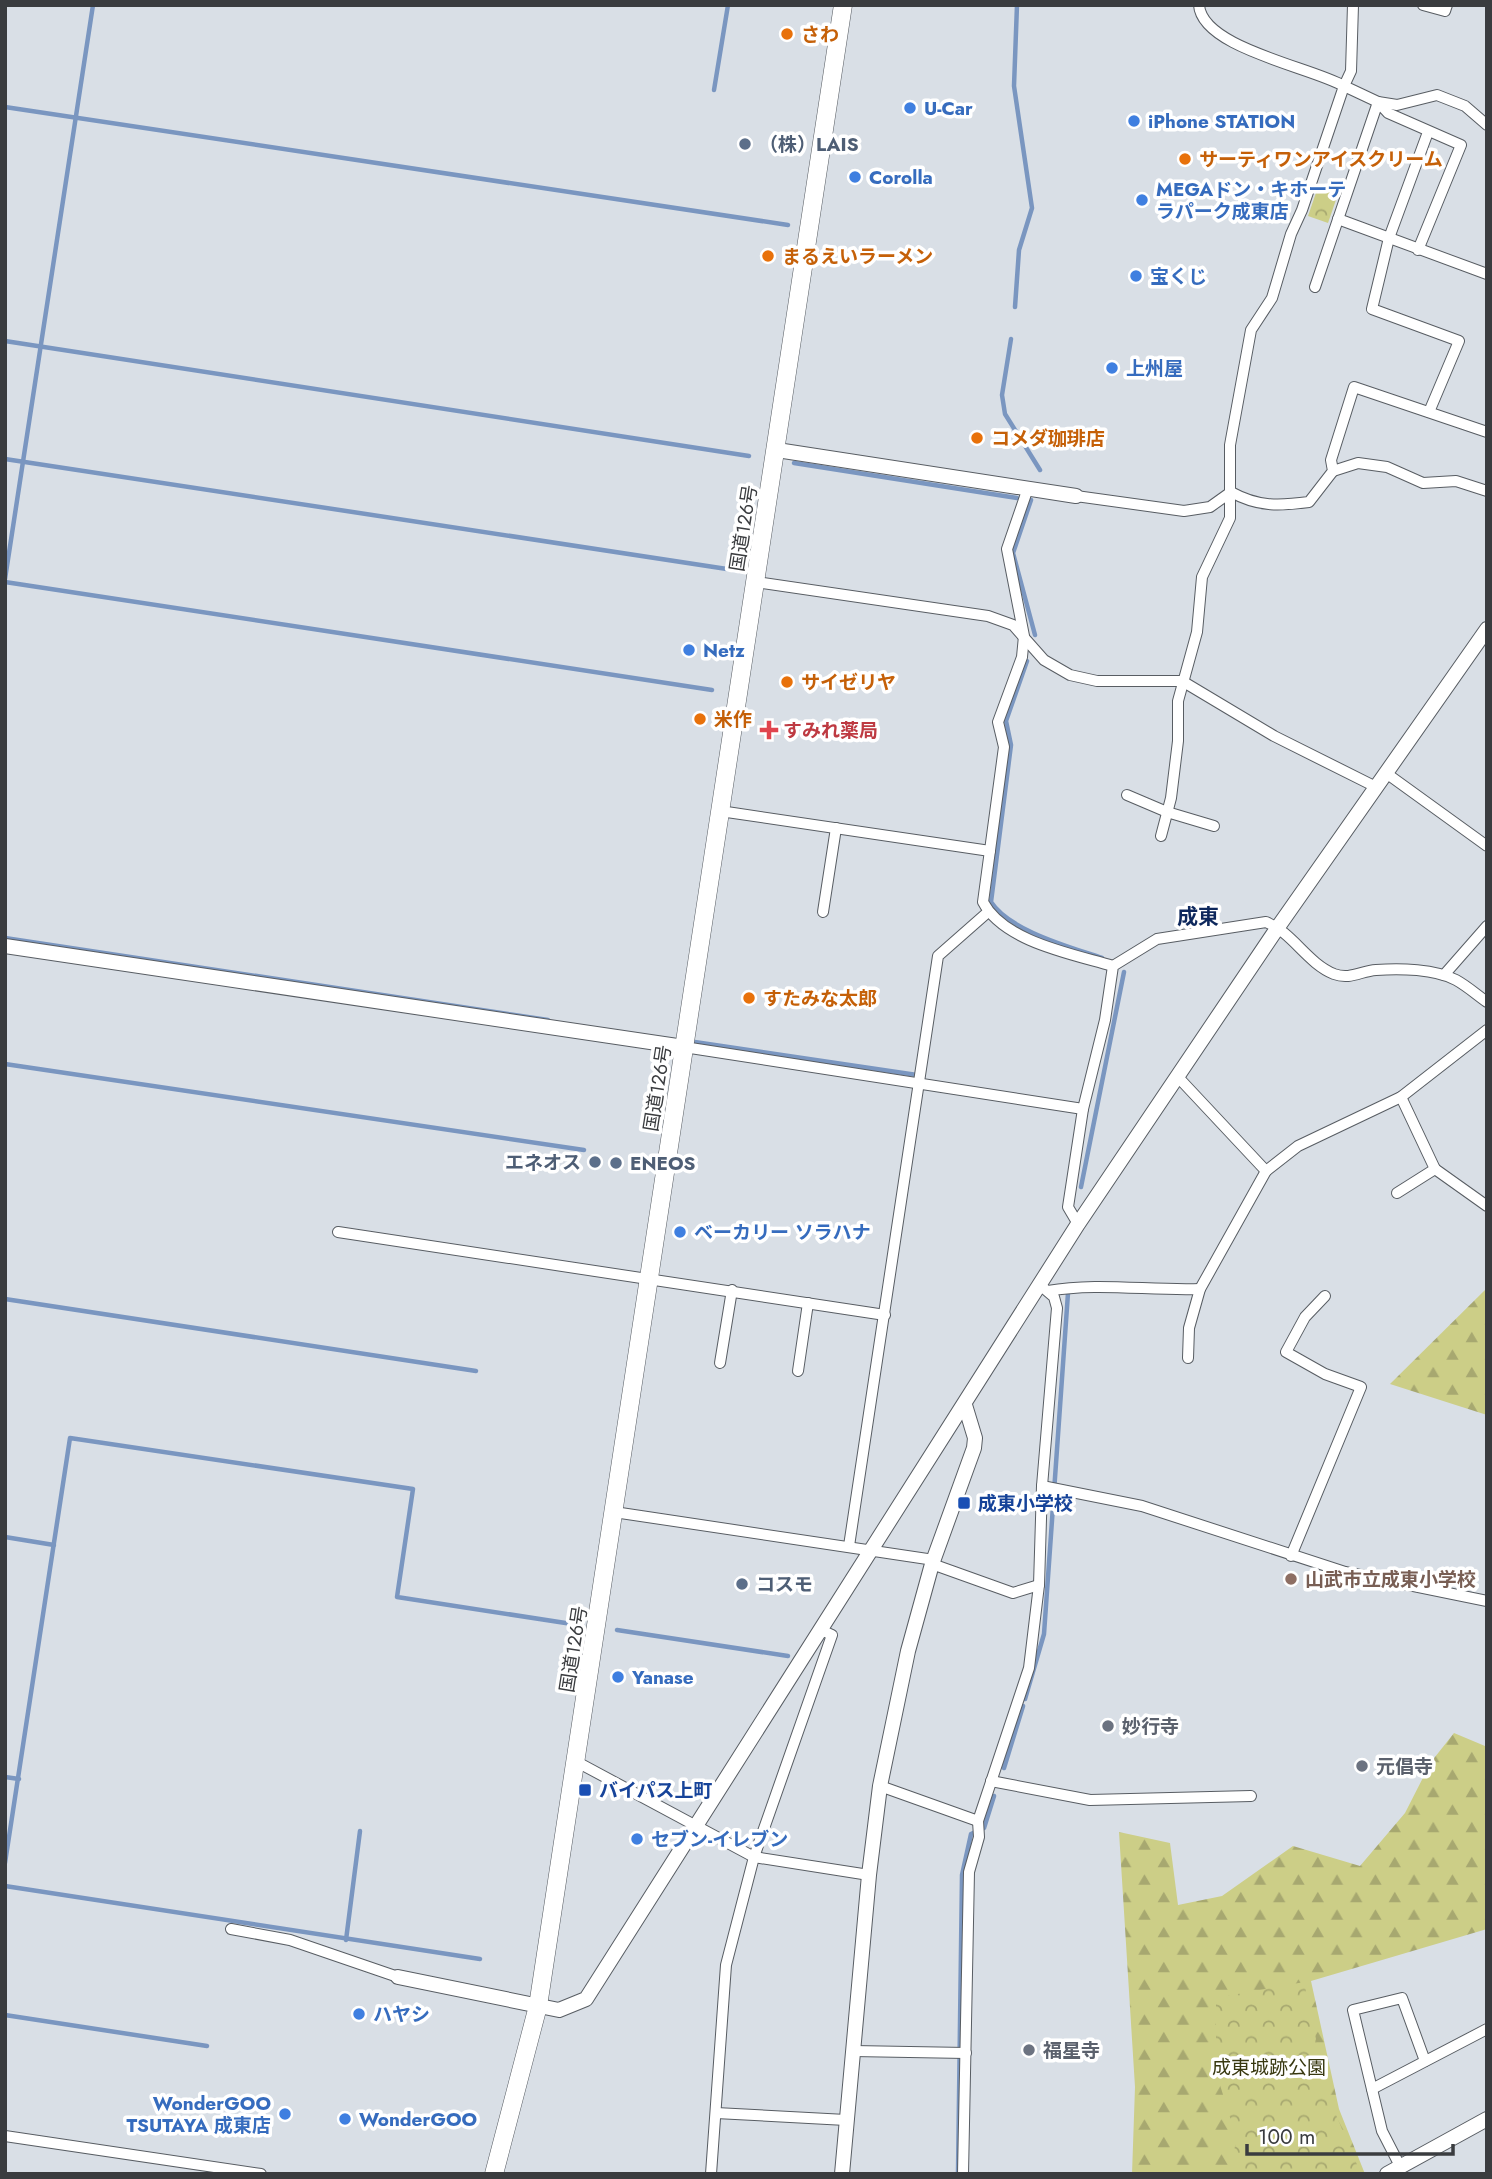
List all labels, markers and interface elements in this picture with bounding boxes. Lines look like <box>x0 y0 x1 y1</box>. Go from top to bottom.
place label: さわ <box>801 21 839 48</box>
marker: さわ <box>779 26 795 42</box>
place label: U-Car <box>924 95 973 122</box>
marker: U-Car <box>902 100 918 116</box>
place label: iPhone STATION <box>1148 108 1295 135</box>
marker: iPhone STATION <box>1126 113 1142 129</box>
place label: （株）LAIS <box>759 131 859 158</box>
marker: （株）LAIS <box>737 136 753 152</box>
place label: サーティワンアイスクリーム <box>1199 146 1443 173</box>
marker: サーティワンアイスクリーム <box>1177 151 1193 167</box>
place label: Corolla <box>869 164 933 191</box>
marker: Corolla <box>847 169 863 185</box>
place label: MEGAドン・キホーテ ラパーク成東店 <box>1156 176 1346 225</box>
marker: MEGAドン・キホーテ ラパーク成東店 <box>1134 192 1150 208</box>
place label: まるえいラーメン <box>782 243 933 270</box>
marker: まるえいラーメン <box>760 248 776 264</box>
place label: 宝くじ <box>1150 263 1207 290</box>
marker: 宝くじ <box>1128 268 1144 284</box>
place label: 上州屋 <box>1126 355 1183 382</box>
marker: 上州屋 <box>1104 360 1120 376</box>
place label: コメダ珈琲店 <box>991 425 1105 452</box>
marker: コメダ珈琲店 <box>969 430 985 446</box>
street label: 国道126号 <box>723 483 764 573</box>
place label: Netz <box>703 637 745 664</box>
marker: Netz <box>681 642 697 658</box>
place label: サイゼリヤ <box>801 669 896 696</box>
marker: サイゼリヤ <box>779 674 795 690</box>
place label: 米作 <box>714 706 752 733</box>
marker: 米作 <box>692 711 708 727</box>
place label: すみれ薬局 <box>783 717 878 744</box>
marker: すみれ薬局 <box>761 722 777 738</box>
district label: 成東 <box>1177 902 1219 932</box>
place label: すたみな太郎 <box>763 985 877 1012</box>
marker: すたみな太郎 <box>741 990 757 1006</box>
street label: 国道126号 <box>637 1043 678 1133</box>
place label: エネオス <box>505 1149 581 1176</box>
place label: ENEOS <box>630 1150 696 1177</box>
marker: エネオス <box>587 1154 603 1170</box>
marker: ENEOS <box>608 1155 624 1171</box>
place label: ベーカリー ソラハナ <box>694 1219 871 1246</box>
marker: ベーカリー ソラハナ <box>672 1224 688 1240</box>
place label: 成東小学校 <box>978 1490 1073 1517</box>
marker: 成東小学校 <box>956 1495 972 1511</box>
place label: 山武市立成東小学校 <box>1305 1566 1476 1593</box>
place label: コスモ <box>756 1571 813 1598</box>
marker: 山武市立成東小学校 <box>1283 1571 1299 1587</box>
marker: コスモ <box>734 1576 750 1592</box>
street label: 国道126号 <box>553 1604 594 1694</box>
place label: Yanase <box>631 1664 694 1691</box>
marker: Yanase <box>610 1669 626 1685</box>
place label: 妙行寺 <box>1122 1713 1179 1740</box>
marker: 妙行寺 <box>1100 1718 1116 1734</box>
place label: 元倡寺 <box>1376 1753 1433 1780</box>
marker: 元倡寺 <box>1354 1758 1370 1774</box>
place label: バイパス上町 <box>599 1777 713 1804</box>
marker: バイパス上町 <box>577 1782 593 1798</box>
place label: セブン-イレブン <box>651 1826 788 1853</box>
marker: セブン-イレブン <box>629 1831 645 1847</box>
place label: ハヤシ <box>373 2001 430 2028</box>
marker: ハヤシ <box>351 2006 367 2022</box>
place label: 福星寺 <box>1043 2037 1100 2064</box>
marker: 福星寺 <box>1021 2042 1037 2058</box>
park label: 成東城跡公園 <box>1212 2054 1326 2081</box>
place label: WonderGOO TSUTAYA 成東店 <box>126 2090 271 2139</box>
marker: WonderGOO TSUTAYA 成東店 <box>277 2106 293 2122</box>
place label: WonderGOO <box>359 2106 477 2133</box>
marker: WonderGOO <box>337 2111 353 2127</box>
scale bar <box>1247 2112 1454 2156</box>
text: 100 m <box>1258 2122 1315 2152</box>

